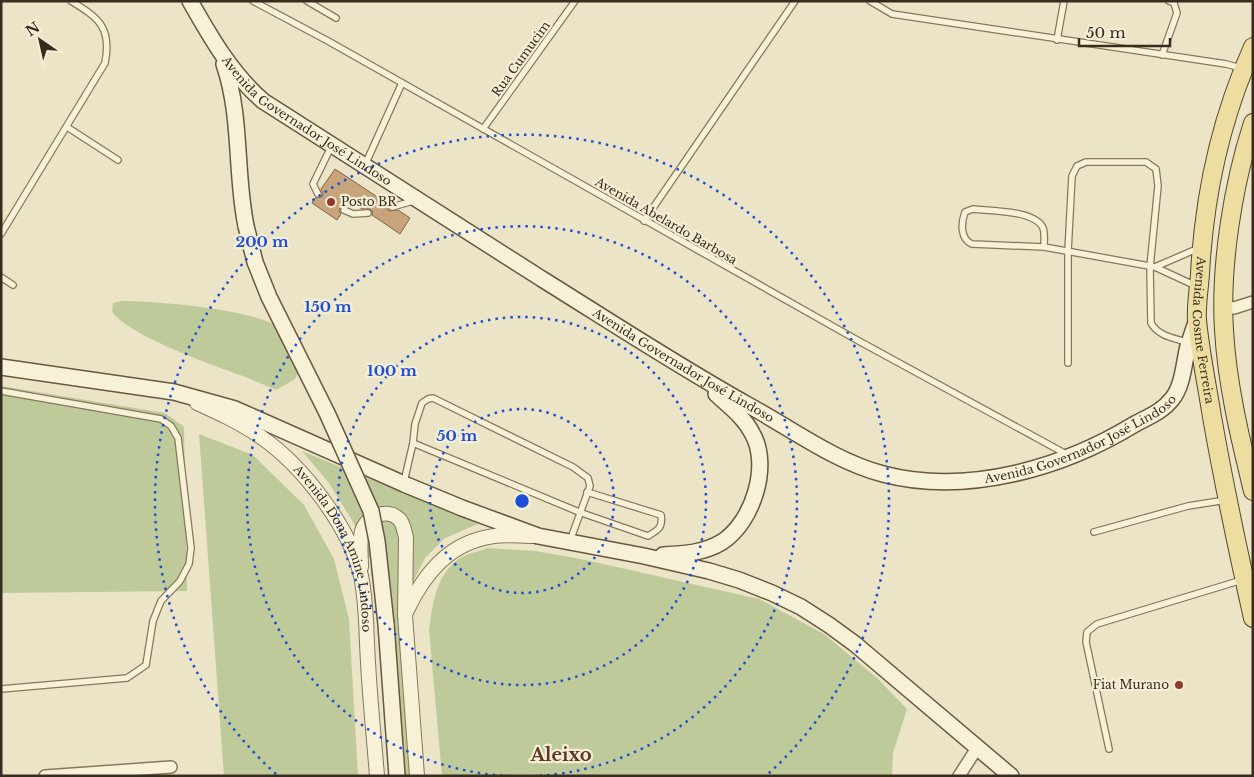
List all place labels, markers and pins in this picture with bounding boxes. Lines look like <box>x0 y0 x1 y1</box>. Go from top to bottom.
place label: Posto BR <box>341 194 397 209</box>
marker: Posto BR <box>325 196 337 208</box>
centre of rings <box>513 492 531 510</box>
place label: Fiat Murano <box>1093 677 1169 692</box>
marker: Fiat Murano <box>1173 679 1185 691</box>

